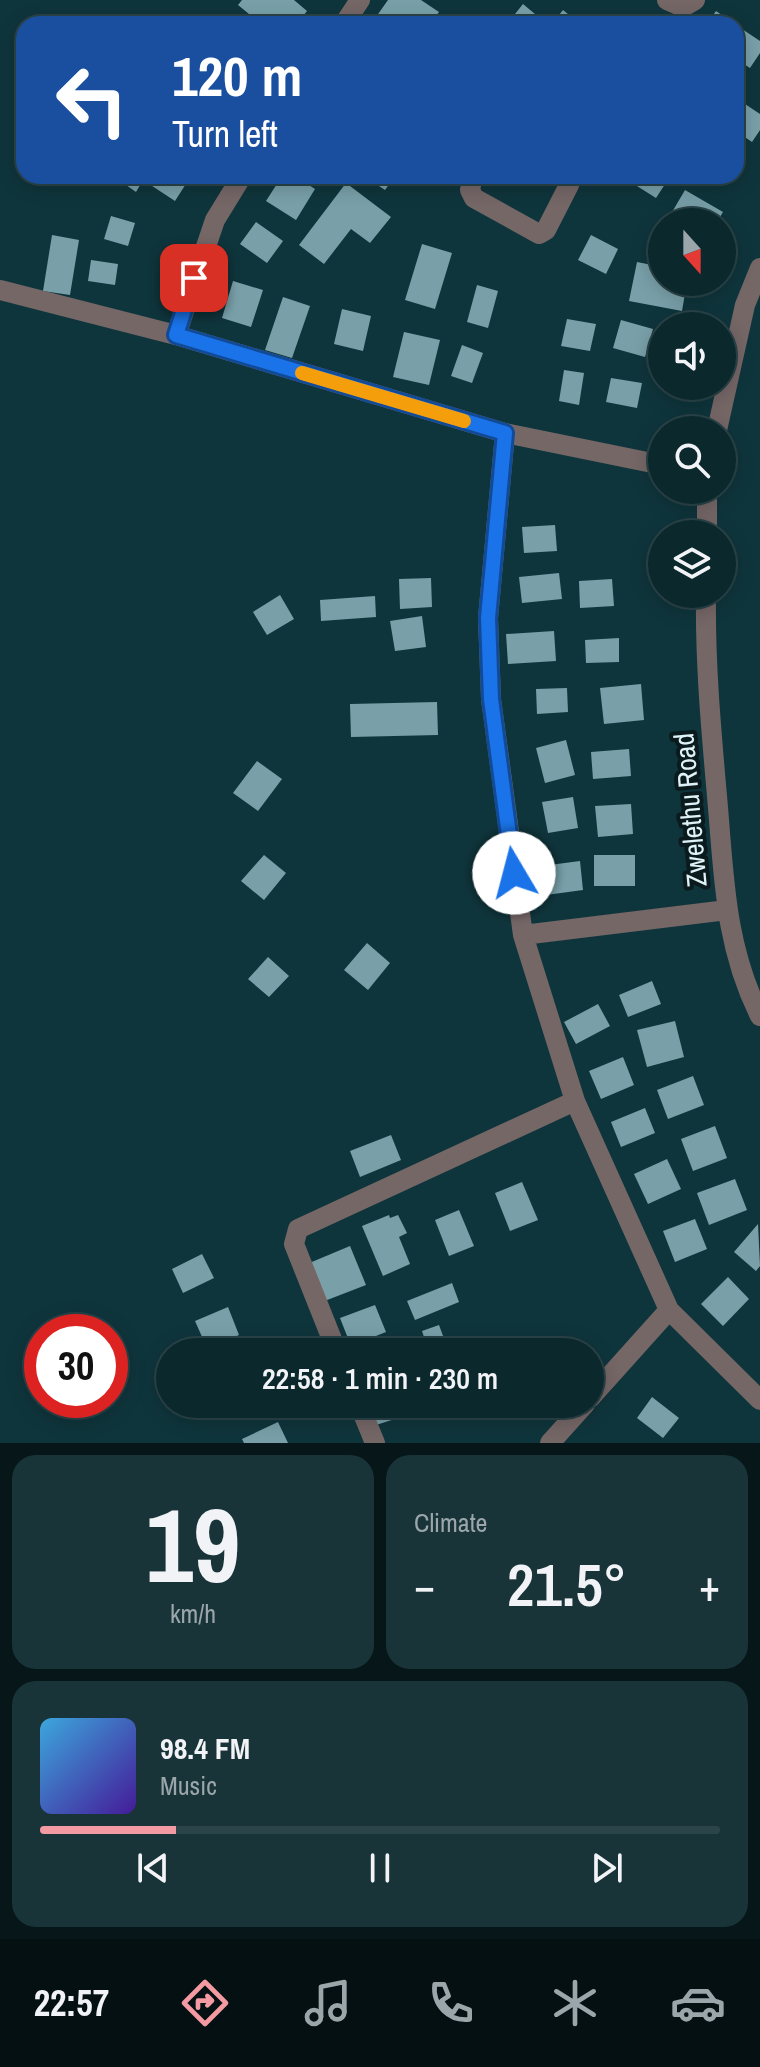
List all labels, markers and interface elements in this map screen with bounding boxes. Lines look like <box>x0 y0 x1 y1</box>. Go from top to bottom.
text: 120 m <box>172 38 302 113</box>
icon: left <box>40 48 144 152</box>
text: Turn left <box>172 110 278 158</box>
north arrow <box>648 208 736 296</box>
map controls <box>648 208 736 608</box>
pin <box>160 244 228 312</box>
icon: arrive <box>172 256 216 300</box>
button: sound <box>648 312 736 400</box>
button: search <box>648 416 736 504</box>
button: layers <box>648 520 736 608</box>
street label: Zwelethu Road <box>664 731 716 889</box>
position arrow <box>472 831 556 915</box>
speed limit sign: 30 <box>24 1314 128 1418</box>
text: 22:58 · 1 min · 230 m <box>262 1358 498 1398</box>
text: 19 <box>146 1474 240 1614</box>
text: Climate <box>414 1505 487 1540</box>
text: 21.5° <box>507 1544 627 1625</box>
text: − <box>414 1555 435 1615</box>
text: + <box>699 1555 720 1615</box>
text: km/h <box>170 1596 216 1631</box>
text: 98.4 FM <box>160 1728 250 1768</box>
text: Music <box>160 1768 217 1803</box>
icon: previous <box>131 1846 175 1890</box>
icon: pause <box>358 1846 402 1890</box>
icon: next <box>585 1846 629 1890</box>
icon: directions <box>177 1975 233 2031</box>
icon: music <box>300 1975 356 2031</box>
icon: phone <box>423 1975 479 2031</box>
icon: climate <box>547 1975 603 2031</box>
icon: car <box>670 1975 726 2031</box>
text: 22:57 <box>34 1979 109 2027</box>

